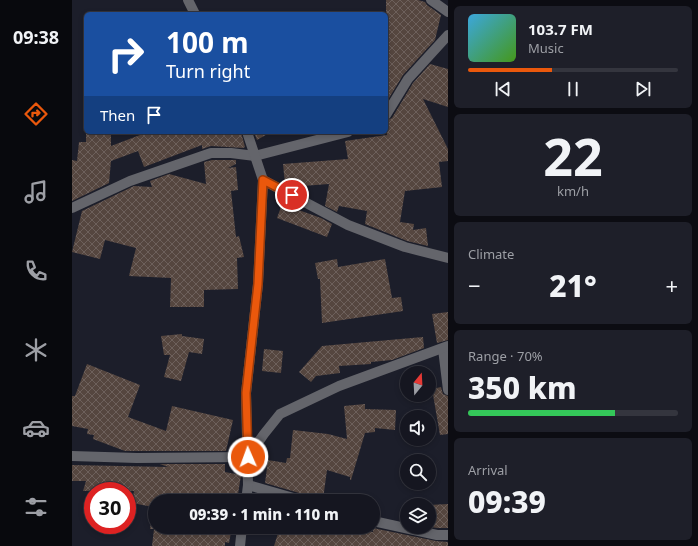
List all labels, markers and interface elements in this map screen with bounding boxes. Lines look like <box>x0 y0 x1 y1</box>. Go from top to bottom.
text: 103.7 FM <box>528 19 593 39</box>
text: 100 m <box>166 23 249 61</box>
text: 09:38 <box>13 25 59 49</box>
icon: right <box>100 28 152 80</box>
text: Music <box>528 39 564 57</box>
text: Turn right <box>166 59 250 83</box>
icon: previous <box>492 78 514 100</box>
icon: pause <box>562 78 584 100</box>
icon: next <box>632 78 654 100</box>
icon: directions <box>22 100 50 128</box>
icon: arrive <box>143 104 165 126</box>
text: Then <box>100 105 135 125</box>
text: 22 <box>543 120 603 191</box>
icon: music <box>22 178 50 206</box>
pin <box>275 178 309 212</box>
text: km/h <box>557 182 589 200</box>
icon: arrive <box>281 184 303 206</box>
text: Climate <box>468 245 514 263</box>
icon: phone <box>22 257 50 285</box>
text: 21° <box>549 265 597 306</box>
text: − <box>468 270 481 300</box>
text: + <box>665 270 678 300</box>
icon: climate <box>22 336 50 364</box>
text: Range · 70% <box>468 347 543 365</box>
north arrow <box>400 366 436 402</box>
map controls <box>400 366 436 534</box>
text: 350 km <box>468 367 577 408</box>
button: sound <box>400 410 436 446</box>
icon: car <box>22 414 50 442</box>
position arrow <box>227 436 269 478</box>
button: search <box>400 454 436 490</box>
text: Arrival <box>468 461 508 479</box>
text: 09:39 <box>468 481 546 522</box>
speed limit sign: 30 <box>84 482 136 534</box>
icon: filters <box>22 493 50 521</box>
button: layers <box>400 498 436 534</box>
text: 09:39 · 1 min · 110 m <box>189 504 339 524</box>

